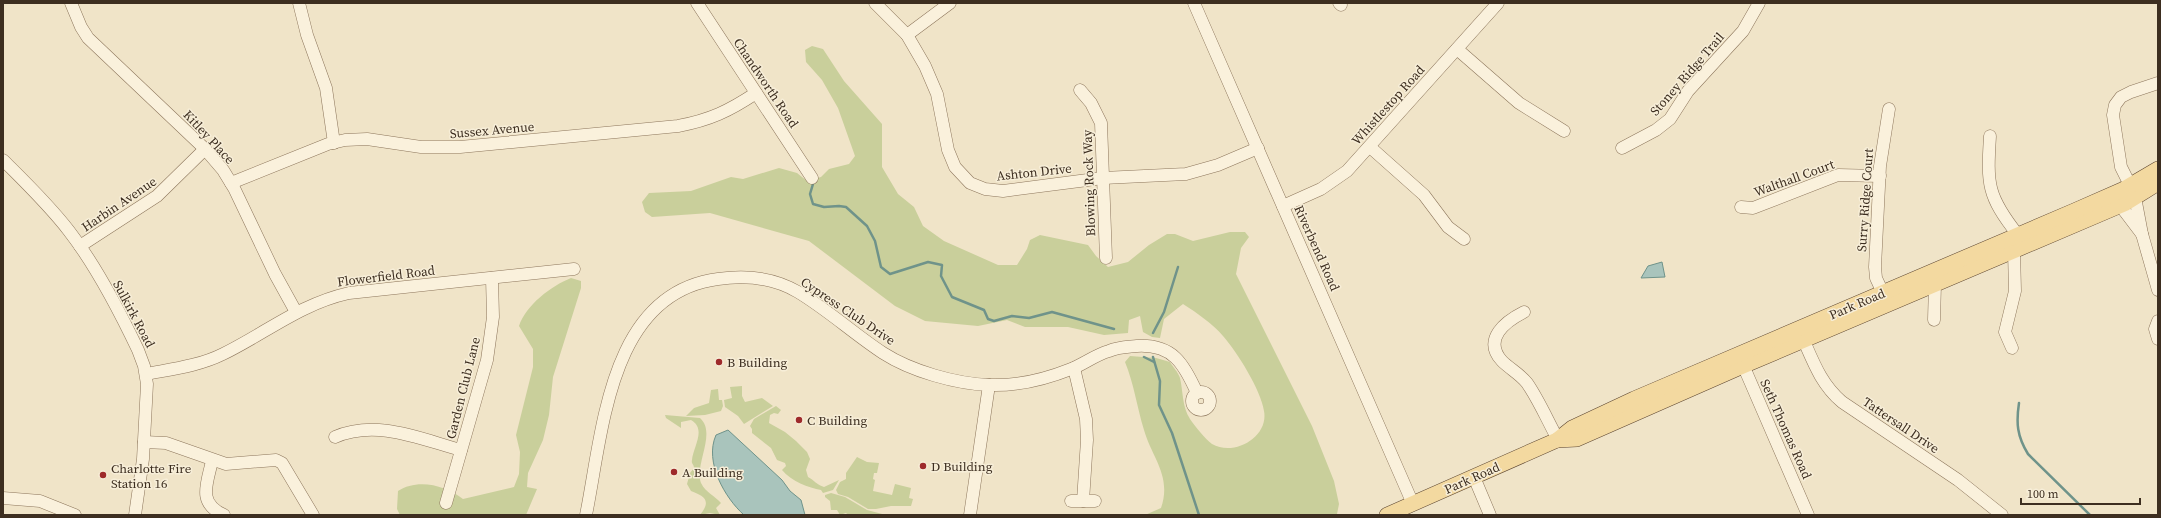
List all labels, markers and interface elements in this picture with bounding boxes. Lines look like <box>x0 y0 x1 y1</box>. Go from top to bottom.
street label: Stoney Ridge Trail <box>1646 29 1728 119</box>
street label: Chandworth Road <box>730 35 803 132</box>
street label: Whistlestop Road <box>1348 61 1429 148</box>
street label: Kitley Place <box>180 106 239 168</box>
street label: Sussex Avenue <box>449 118 535 142</box>
street label: Blowing Rock Way <box>1079 129 1099 237</box>
street label: Surry Ridge Court <box>1853 147 1877 252</box>
street label: Walthall Court <box>1751 155 1837 200</box>
street label: Ashton Drive <box>996 160 1073 184</box>
street label: Harbin Avenue <box>78 172 160 235</box>
street label: Riverbend Road <box>1290 202 1344 294</box>
street label: Flowerfield Road <box>336 261 437 290</box>
street label: Cypress Club Drive <box>798 273 899 349</box>
street label: Sulkirk Road <box>109 277 159 351</box>
street label: Park Road <box>1826 284 1888 323</box>
street label: Garden Club Lane <box>442 335 484 441</box>
place label: B Building <box>727 354 788 371</box>
marker: B Building <box>714 357 724 367</box>
street label: Seth Thomas Road <box>1756 377 1816 482</box>
street label: Tattersall Drive <box>1859 393 1943 457</box>
place label: C Building <box>807 412 868 429</box>
marker: C Building <box>794 415 804 425</box>
place label: D Building <box>931 458 993 475</box>
street label: Park Road <box>1442 458 1503 498</box>
place label: Charlotte Fire Station 16 <box>111 460 192 492</box>
marker: D Building <box>918 461 928 471</box>
place label: A Building <box>682 464 743 481</box>
marker: A Building <box>669 467 679 477</box>
marker: Charlotte Fire Station 16 <box>98 470 108 480</box>
scale bar <box>2021 480 2140 506</box>
text: 100 m <box>2027 486 2059 502</box>

